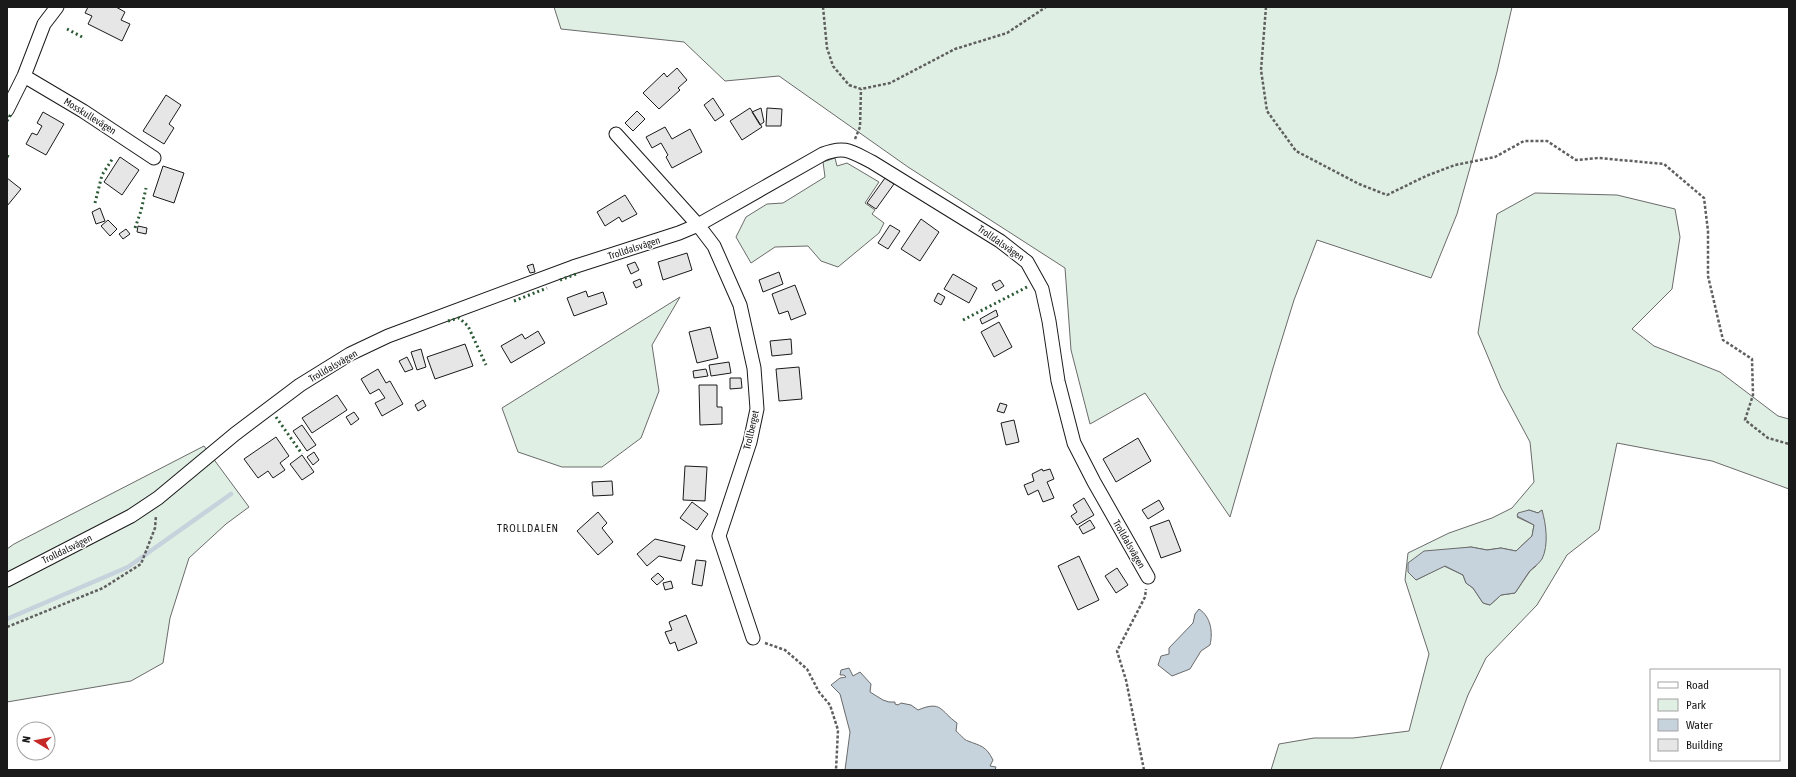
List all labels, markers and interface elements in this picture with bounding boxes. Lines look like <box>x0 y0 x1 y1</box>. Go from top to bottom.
street label: Mosskullevägen <box>62 96 118 137</box>
street label: Trolldalsvägen <box>976 223 1027 263</box>
street label: Trolldalsvägen <box>606 234 662 262</box>
street label: Trolldalsvägen <box>307 348 359 384</box>
street label: Trollberget <box>741 409 761 451</box>
street label: Trolldalsvägen <box>1111 518 1147 570</box>
district label: TROLLDALEN <box>497 522 559 534</box>
street label: Trolldalsvägen <box>40 532 94 566</box>
legend <box>1650 669 1780 761</box>
text: Road <box>1686 678 1709 692</box>
text: Park <box>1686 698 1707 712</box>
text: Water <box>1686 718 1713 732</box>
north arrow <box>16 721 56 761</box>
text: N <box>20 735 33 744</box>
text: Building <box>1686 738 1724 752</box>

